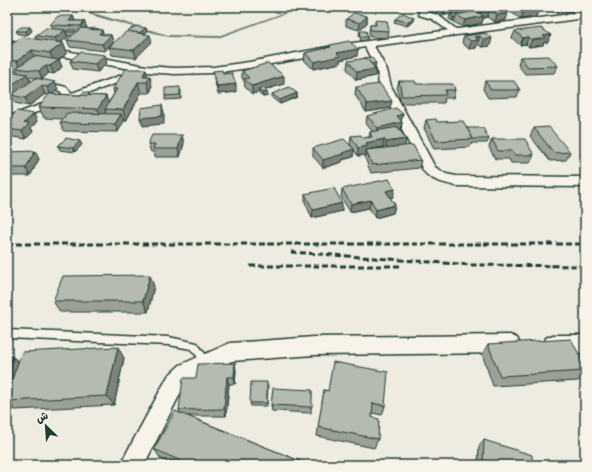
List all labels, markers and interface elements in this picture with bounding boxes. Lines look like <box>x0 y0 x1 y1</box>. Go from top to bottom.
north arrow <box>26 406 66 446</box>
text: ش <box>33 407 51 429</box>

